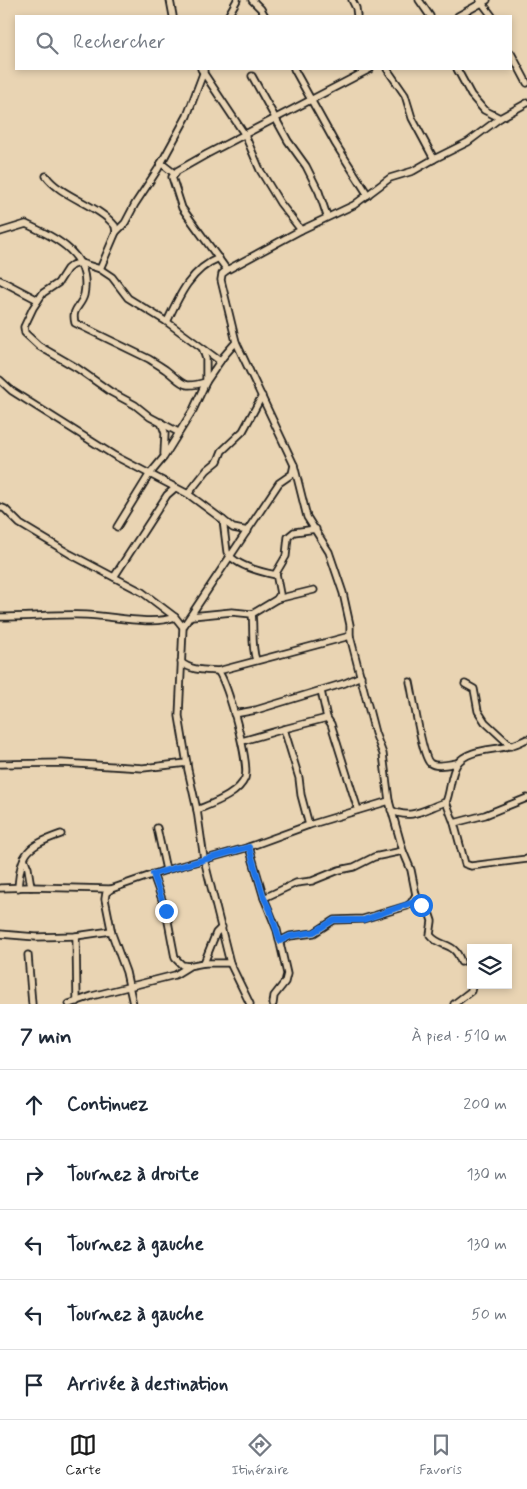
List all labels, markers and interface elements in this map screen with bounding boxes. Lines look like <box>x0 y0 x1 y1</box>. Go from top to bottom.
search box <box>15 15 512 70</box>
icon: search <box>33 29 61 57</box>
text: Rechercher <box>73 30 165 55</box>
route start <box>410 894 433 917</box>
route end <box>155 900 178 923</box>
map controls <box>467 944 512 989</box>
button: layers <box>467 944 512 989</box>
text: 7 min <box>20 1023 72 1051</box>
text: À pied · 510 m <box>411 1026 507 1047</box>
icon: ahead <box>20 1091 48 1119</box>
text: Continuez <box>67 1092 148 1117</box>
text: 200 m <box>463 1094 507 1115</box>
icon: right <box>20 1161 48 1189</box>
text: Tournez à droite <box>67 1162 199 1187</box>
text: 130 m <box>466 1164 507 1185</box>
icon: left <box>20 1231 48 1259</box>
text: Tournez à gauche <box>67 1232 204 1257</box>
text: 130 m <box>466 1234 507 1255</box>
icon: left <box>20 1301 48 1329</box>
text: Tournez à gauche <box>67 1302 204 1327</box>
text: 50 m <box>471 1304 507 1325</box>
icon: arrive <box>20 1371 48 1399</box>
text: Arrivée à destination <box>67 1372 228 1397</box>
tab: Carte <box>65 1431 101 1479</box>
tab: Itinéraire <box>231 1431 289 1479</box>
tab: Favoris <box>419 1431 462 1479</box>

